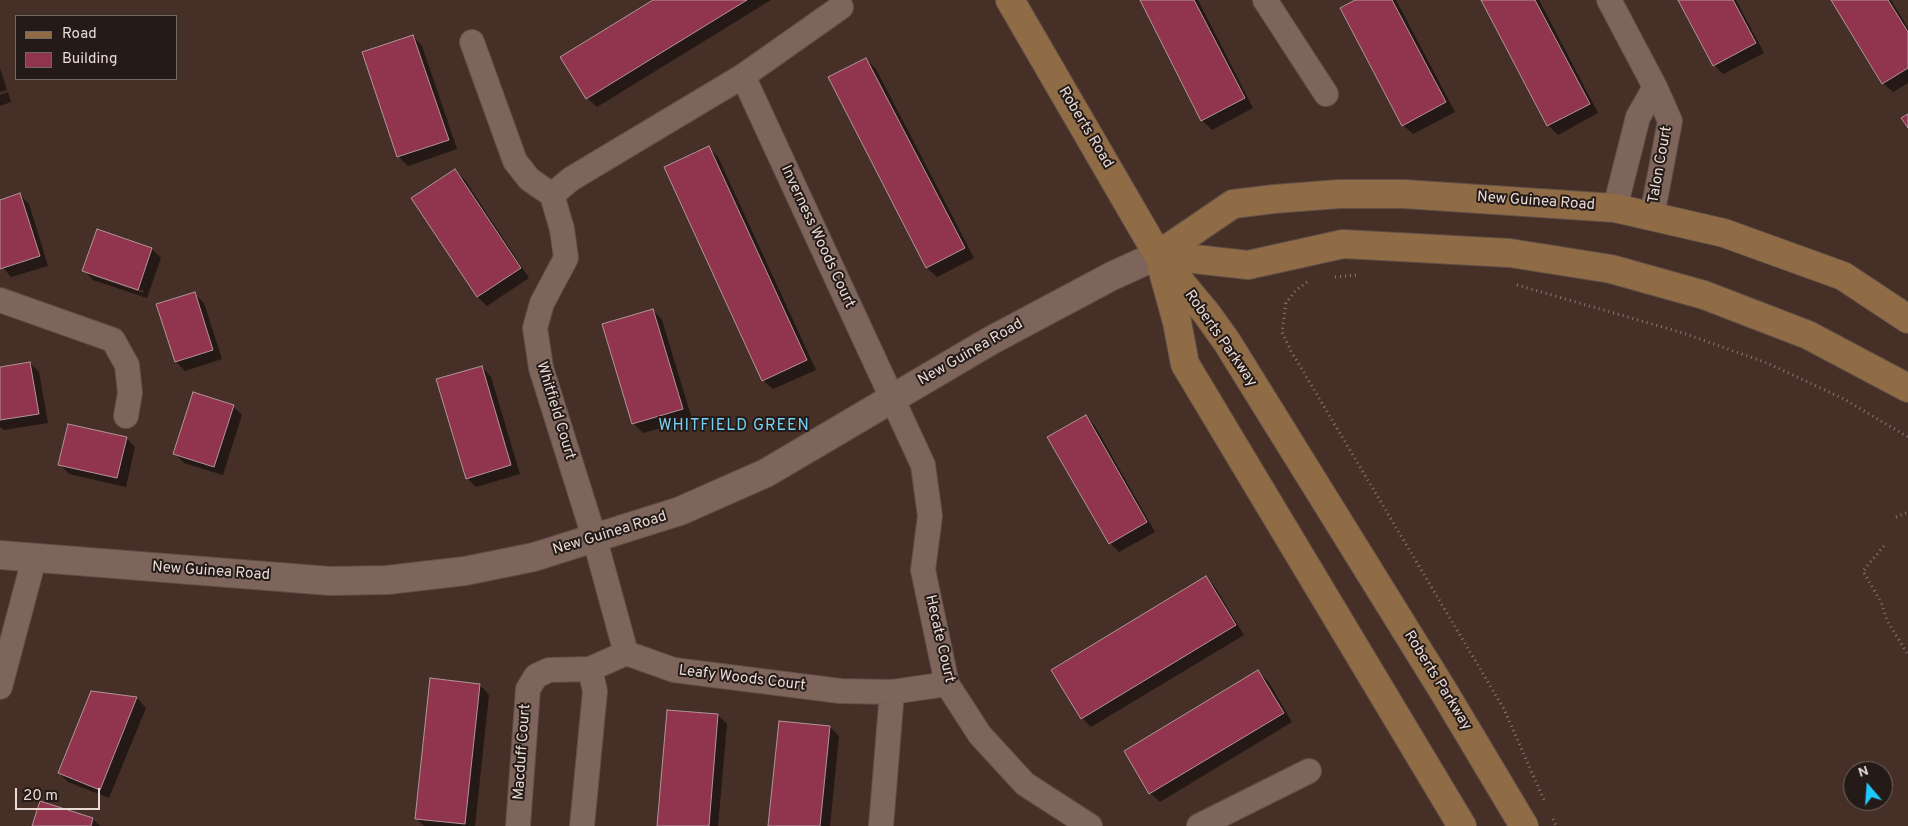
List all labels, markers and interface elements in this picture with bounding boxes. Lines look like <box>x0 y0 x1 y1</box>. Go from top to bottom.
legend <box>15 15 178 80</box>
text: Road <box>62 25 97 44</box>
text: Building <box>62 50 117 69</box>
street label: Roberts Road <box>1054 84 1116 172</box>
street label: Talon Court <box>1645 125 1677 205</box>
street label: Inverness Woods Court <box>776 163 858 311</box>
street label: New Guinea Road <box>1476 189 1596 215</box>
street label: Roberts Parkway <box>1180 287 1260 391</box>
street label: New Guinea Road <box>915 316 1027 390</box>
street label: Whitfield Court <box>532 360 578 462</box>
district label: WHITFIELD GREEN <box>656 417 812 437</box>
street label: New Guinea Road <box>551 508 669 560</box>
street label: New Guinea Road <box>151 559 271 585</box>
street label: Hecate Court <box>920 593 958 685</box>
street label: Roberts Parkway <box>1399 628 1475 734</box>
street label: Leafy Woods Court <box>677 662 807 696</box>
street label: Macduff Court <box>511 703 535 801</box>
north arrow <box>1843 761 1893 811</box>
text: N <box>1856 763 1871 782</box>
scale bar <box>18 778 102 810</box>
text: 20 m <box>23 787 58 806</box>

